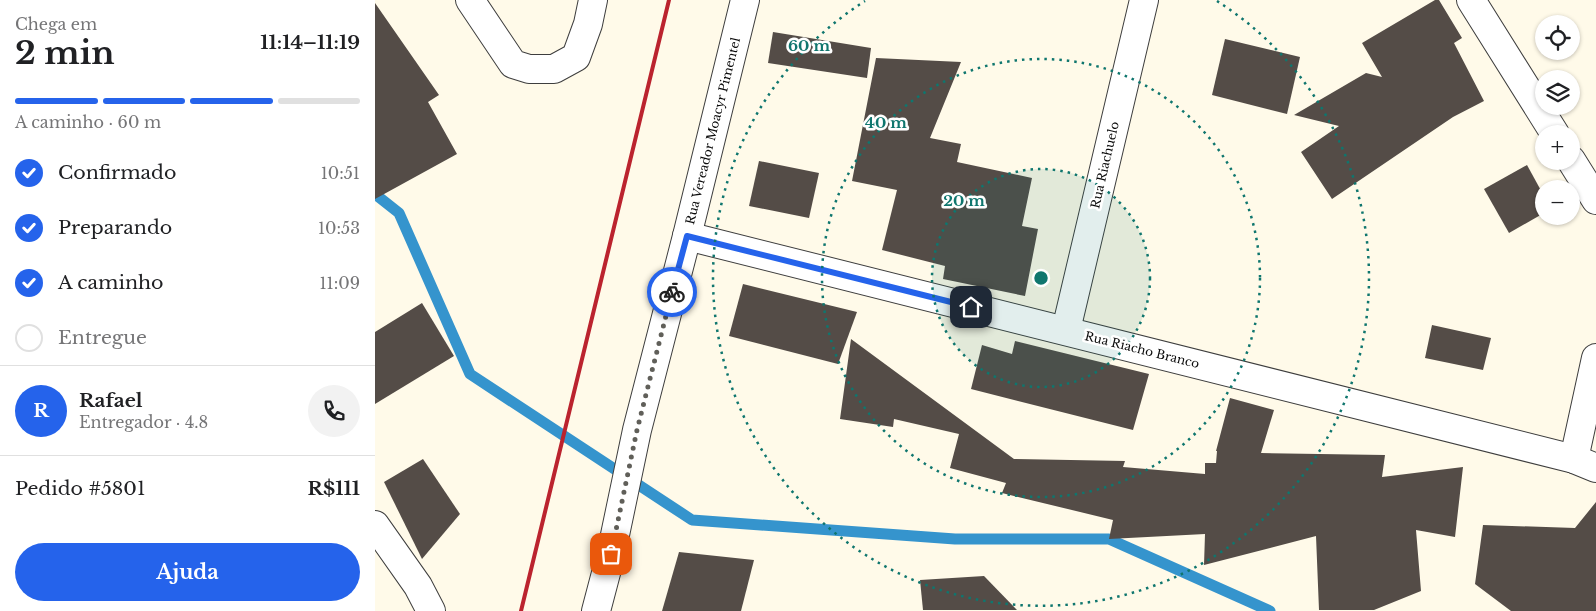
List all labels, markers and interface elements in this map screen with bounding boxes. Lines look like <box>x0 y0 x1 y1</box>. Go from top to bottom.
text: Chega em <box>15 14 97 34</box>
map controls <box>1535 15 1580 225</box>
button: locate <box>1535 15 1580 60</box>
text: 11:14–11:19 <box>260 31 360 54</box>
text: 2 min <box>15 33 115 73</box>
street label: Rua Vereador Moacyr Pimentel <box>682 36 743 226</box>
text: 60 m <box>788 36 830 55</box>
button: layers <box>1535 70 1580 115</box>
text: A caminho · 60 m <box>15 112 161 132</box>
text: 40 m <box>865 113 907 132</box>
street label: Rua Riachuelo <box>1087 120 1122 210</box>
button: + <box>1535 125 1580 170</box>
icon: check <box>15 159 43 187</box>
text: Confirmado <box>58 161 176 184</box>
text: 10:51 <box>321 163 360 183</box>
button: − <box>1535 180 1580 225</box>
text: 20 m <box>943 191 985 210</box>
icon: check <box>15 214 43 242</box>
text: Preparando <box>58 216 172 239</box>
text: 10:53 <box>318 218 360 238</box>
courier <box>647 267 697 317</box>
icon: check <box>15 269 43 297</box>
centre of rings <box>1032 269 1050 287</box>
text: A caminho <box>58 271 164 294</box>
text: 11:09 <box>319 273 360 293</box>
icon: bike <box>658 278 686 306</box>
pin <box>950 286 992 328</box>
icon: home <box>957 293 985 321</box>
text: Entregue <box>58 326 147 349</box>
street label: Rua Riacho Branco <box>1083 328 1201 371</box>
button: phone <box>308 385 360 437</box>
text: Rafael <box>79 389 143 412</box>
text: R <box>33 399 49 422</box>
text: Entregador · 4.8 <box>79 412 208 432</box>
text: Pedido #5801 <box>15 477 145 500</box>
text: R$111 <box>307 477 360 500</box>
pin <box>590 533 632 575</box>
icon: bag <box>597 540 625 568</box>
button: Ajuda <box>15 543 360 601</box>

